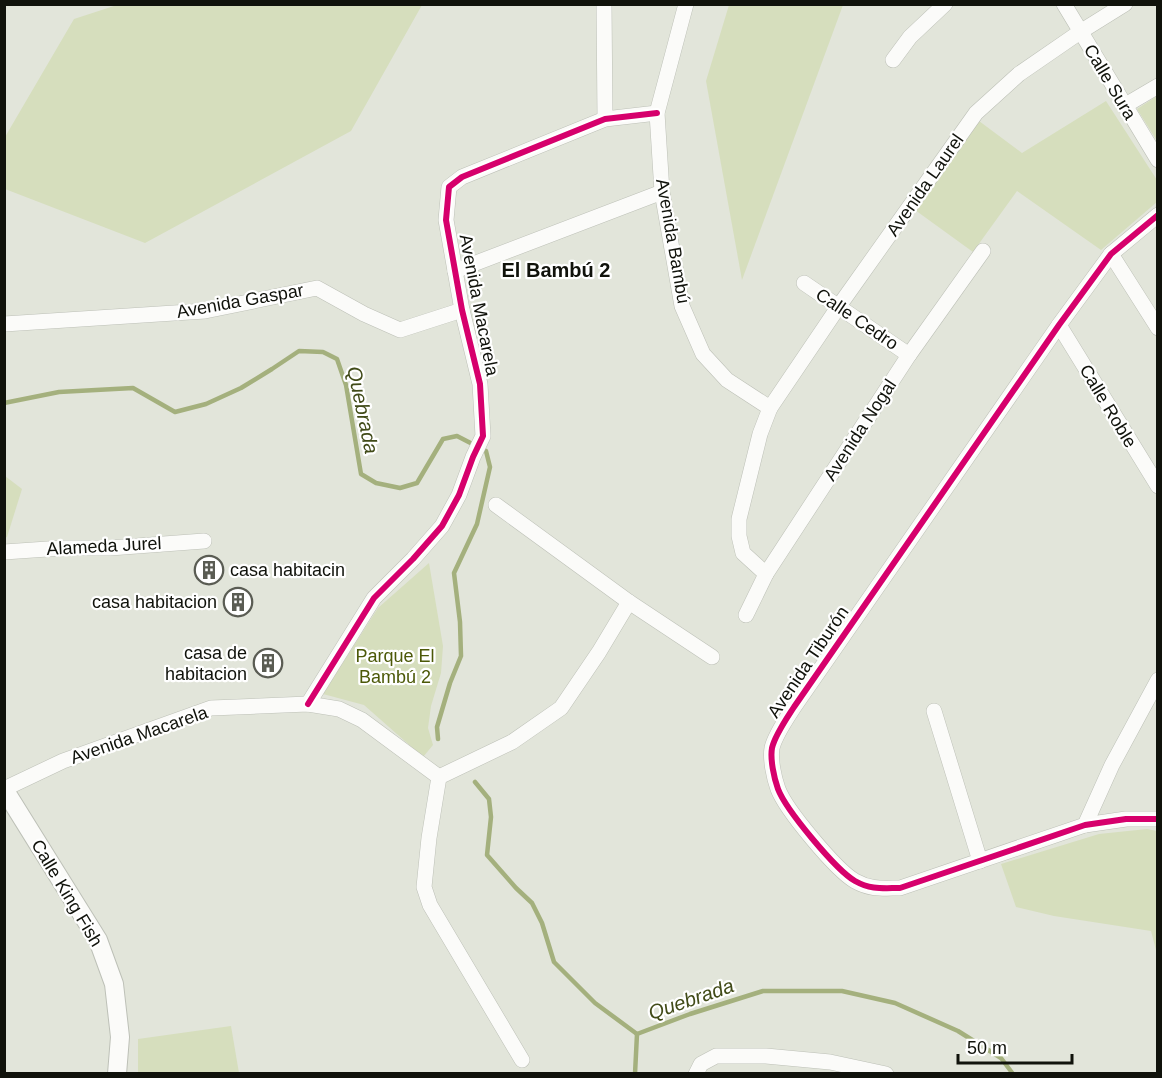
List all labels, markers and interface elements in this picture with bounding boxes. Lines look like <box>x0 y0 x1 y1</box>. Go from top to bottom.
street label: Calle Sura <box>1080 41 1141 124</box>
street label: Avenida Laurel <box>882 130 968 240</box>
street label: Avenida Bambú <box>652 177 694 305</box>
street label: Avenida Macarela <box>455 233 503 378</box>
district label: El Bambú 2 <box>502 259 610 281</box>
street label: Avenida Gaspar <box>175 280 305 322</box>
street label: Calle Cedro <box>812 284 902 354</box>
street label: Calle Roble <box>1075 361 1141 451</box>
water label: Quebrada <box>343 364 383 456</box>
street label: Avenida Nogal <box>820 376 900 484</box>
street label: Alameda Jurel <box>46 533 162 559</box>
building icon: casa habitacin <box>193 554 225 586</box>
place label: casa habitacin <box>230 560 345 580</box>
building icon: casa habitacion <box>222 586 254 618</box>
place label: casa habitacion <box>92 592 217 612</box>
street label: Avenida Tiburón <box>763 603 853 721</box>
place label: casa de habitacion <box>165 643 247 684</box>
park label: Parque El Bambú 2 <box>355 646 435 687</box>
building icon: casa de habitacion <box>252 647 284 679</box>
street label: Avenida Macarela <box>68 702 211 768</box>
street label: Calle King Fish <box>27 836 107 950</box>
water label: Quebrada <box>645 974 737 1024</box>
scale bar <box>958 1027 1072 1065</box>
text: 50 m <box>967 1038 1007 1058</box>

